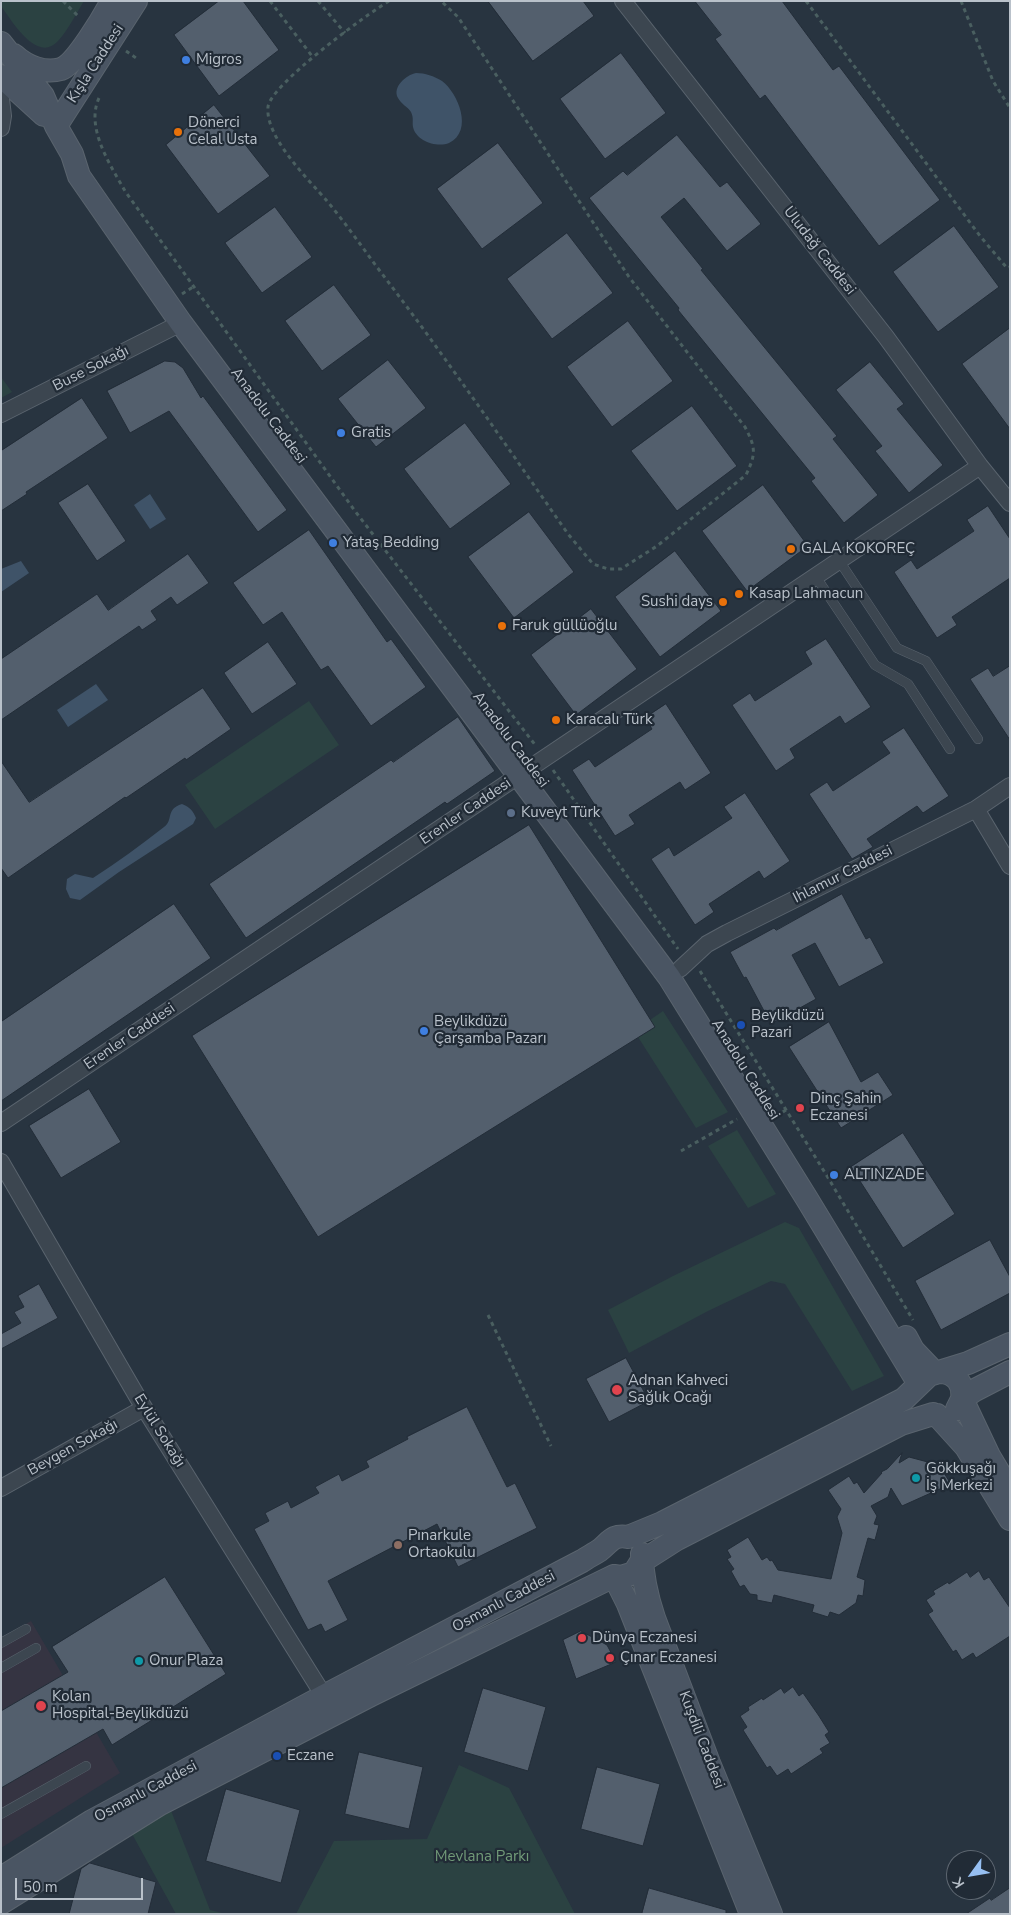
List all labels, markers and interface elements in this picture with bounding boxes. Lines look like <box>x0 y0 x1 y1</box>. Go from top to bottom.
street label: Kışla Caddesi <box>64 21 128 107</box>
place label: Migros <box>196 51 242 69</box>
marker: Migros <box>180 54 192 66</box>
place label: Dönerci Celal Usta <box>188 114 257 149</box>
marker: Dönerci Celal Usta <box>172 126 184 138</box>
street label: Uludağ Caddesi <box>779 203 859 299</box>
street label: Buse Sokağı <box>50 342 132 396</box>
street label: Anadolu Caddesi <box>226 365 310 467</box>
place label: Gratis <box>351 424 391 442</box>
marker: Gratis <box>335 427 347 439</box>
place label: Yataş Bedding <box>343 534 439 552</box>
marker: Yataş Bedding <box>327 537 339 549</box>
place label: GALA KOKOREÇ <box>801 540 915 558</box>
marker: GALA KOKOREÇ <box>785 543 797 555</box>
place label: Kasap Lahmacun <box>749 585 863 603</box>
marker: Kasap Lahmacun <box>733 588 745 600</box>
place label: Sushi days <box>641 593 713 611</box>
marker: Sushi days <box>717 596 729 608</box>
place label: Faruk güllüoğlu <box>512 617 617 635</box>
marker: Faruk güllüoğlu <box>496 620 508 632</box>
street label: Anadolu Caddesi <box>468 689 552 791</box>
place label: Karacalı Türk <box>566 711 652 729</box>
marker: Karacalı Türk <box>550 714 562 726</box>
street label: Erenler Caddesi <box>417 775 515 849</box>
place label: Kuveyt Türk <box>521 804 600 822</box>
marker: Kuveyt Türk <box>505 807 517 819</box>
street label: Ihlamur Caddesi <box>790 842 896 908</box>
street label: Erenler Caddesi <box>81 1000 179 1074</box>
place label: Beylikdüzü Pazari <box>751 1007 824 1042</box>
place label: Beylikdüzü Çarşamba Pazarı <box>434 1013 546 1048</box>
street label: Anadolu Caddesi <box>707 1016 783 1124</box>
marker: Beylikdüzü Pazari <box>735 1019 747 1031</box>
marker: Beylikdüzü Çarşamba Pazarı <box>418 1025 430 1037</box>
place label: Dinç Şahin Eczanesi <box>810 1090 882 1125</box>
marker: Dinç Şahin Eczanesi <box>794 1102 806 1114</box>
place label: ALTINZADE <box>844 1166 925 1184</box>
marker: ALTINZADE <box>828 1169 840 1181</box>
place label: Adnan Kahveci Sağlık Ocağı <box>628 1372 728 1407</box>
marker: Adnan Kahveci Sağlık Ocağı <box>610 1383 624 1397</box>
street label: Eylül Sokağı <box>129 1391 189 1471</box>
street label: Beygen Sokağı <box>25 1416 121 1480</box>
place label: Gökkuşağı İş Merkezi <box>926 1460 996 1495</box>
marker: Gökkuşağı İş Merkezi <box>910 1472 922 1484</box>
place label: Pınarkule Ortaokulu <box>408 1527 476 1562</box>
marker: Pınarkule Ortaokulu <box>392 1539 404 1551</box>
street label: Osmanlı Caddesi <box>450 1567 558 1637</box>
place label: Dünya Eczanesi <box>592 1629 697 1647</box>
marker: Dünya Eczanesi <box>576 1632 588 1644</box>
place label: Çınar Eczanesi <box>620 1649 717 1667</box>
place label: Onur Plaza <box>149 1652 223 1670</box>
marker: Çınar Eczanesi <box>604 1652 616 1664</box>
marker: Onur Plaza <box>133 1655 145 1667</box>
place label: Kolan Hospital-Beylikdüzü <box>52 1688 189 1723</box>
street label: Kuşdili Caddesi <box>674 1689 728 1791</box>
marker: Kolan Hospital-Beylikdüzü <box>34 1699 48 1713</box>
place label: Eczane <box>287 1747 334 1765</box>
marker: Eczane <box>271 1750 283 1762</box>
street label: Osmanlı Caddesi <box>92 1757 200 1827</box>
park label: Mevlana Parkı <box>435 1848 529 1866</box>
north arrow <box>946 1850 996 1900</box>
scale bar <box>18 1868 145 1900</box>
text: K <box>948 1874 969 1892</box>
text: 50 m <box>23 1877 58 1897</box>

